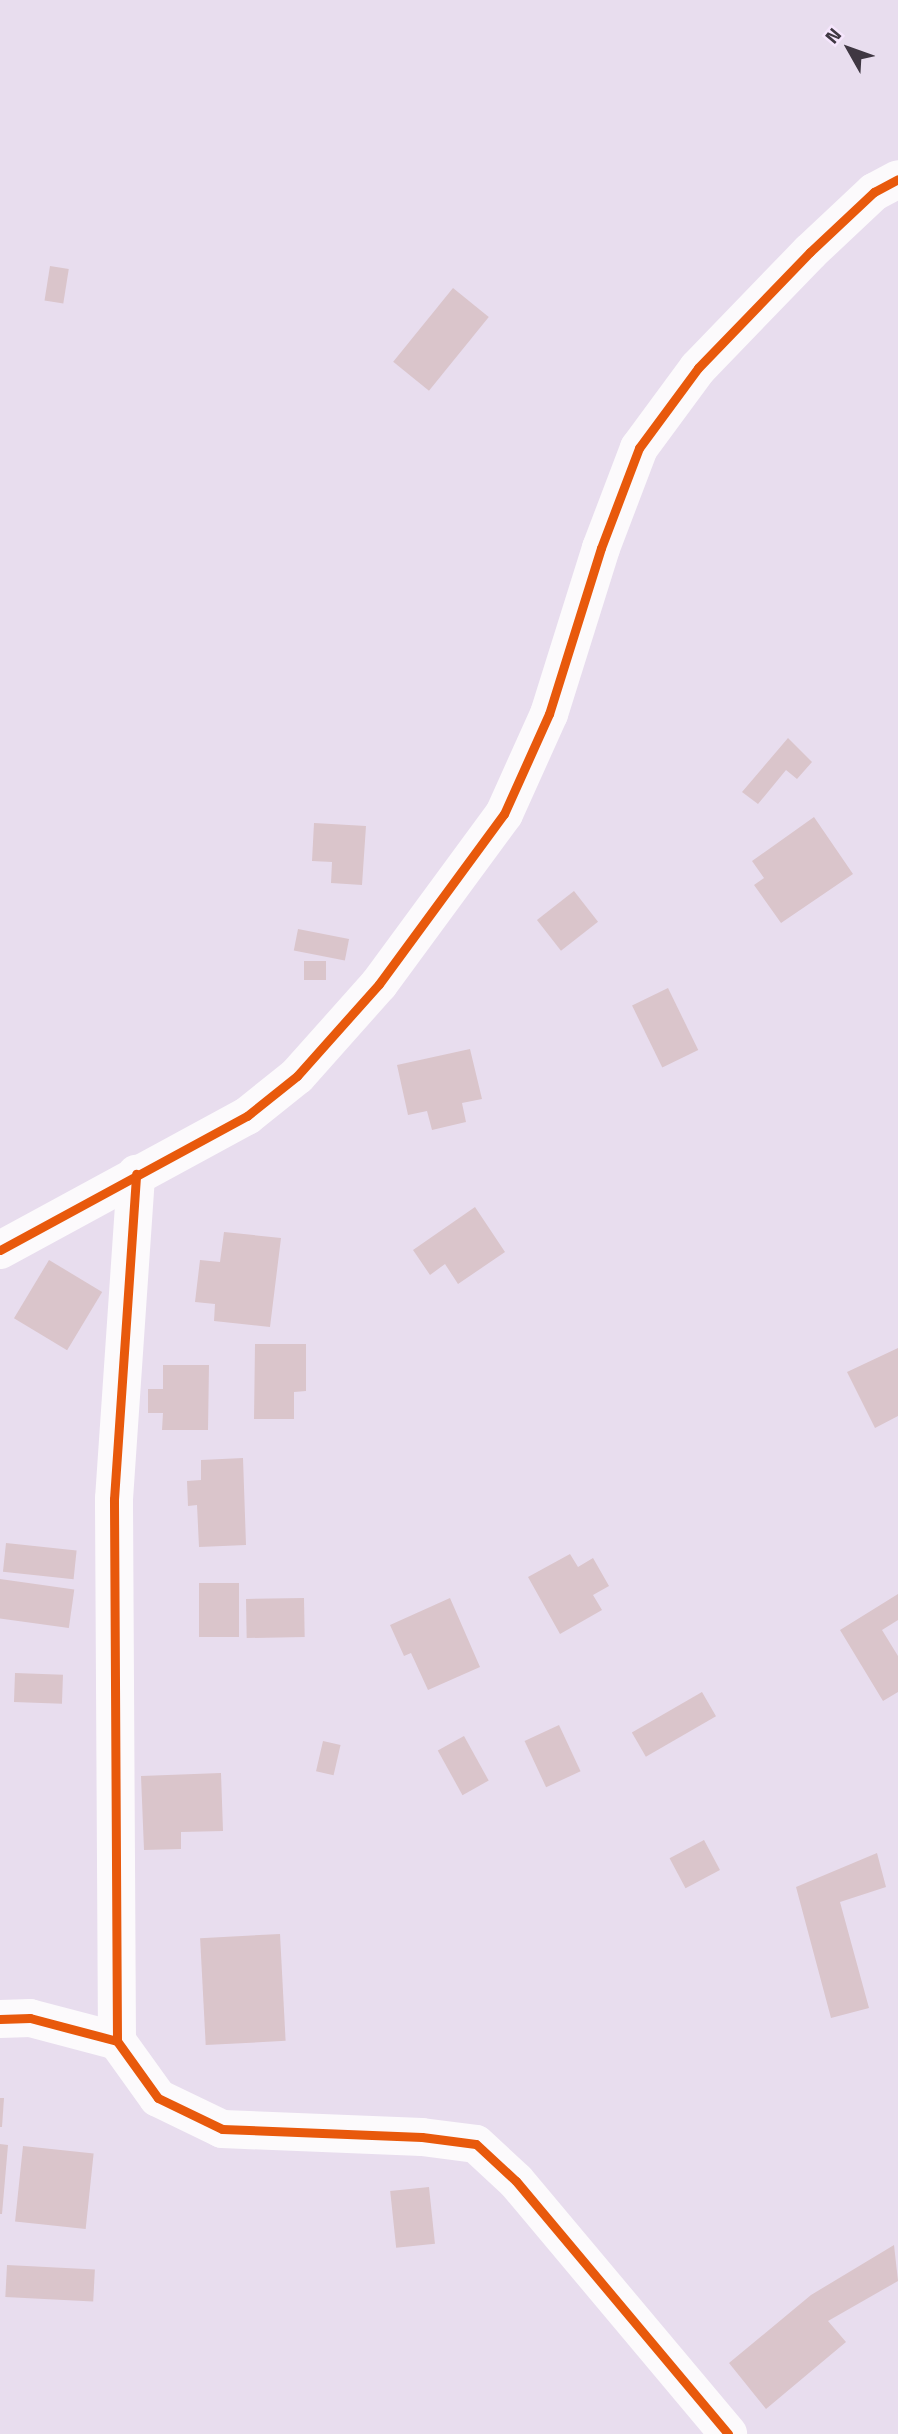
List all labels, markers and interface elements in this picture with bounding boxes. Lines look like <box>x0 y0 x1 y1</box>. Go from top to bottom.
north arrow <box>814 14 884 84</box>
text: N <box>817 21 848 50</box>

